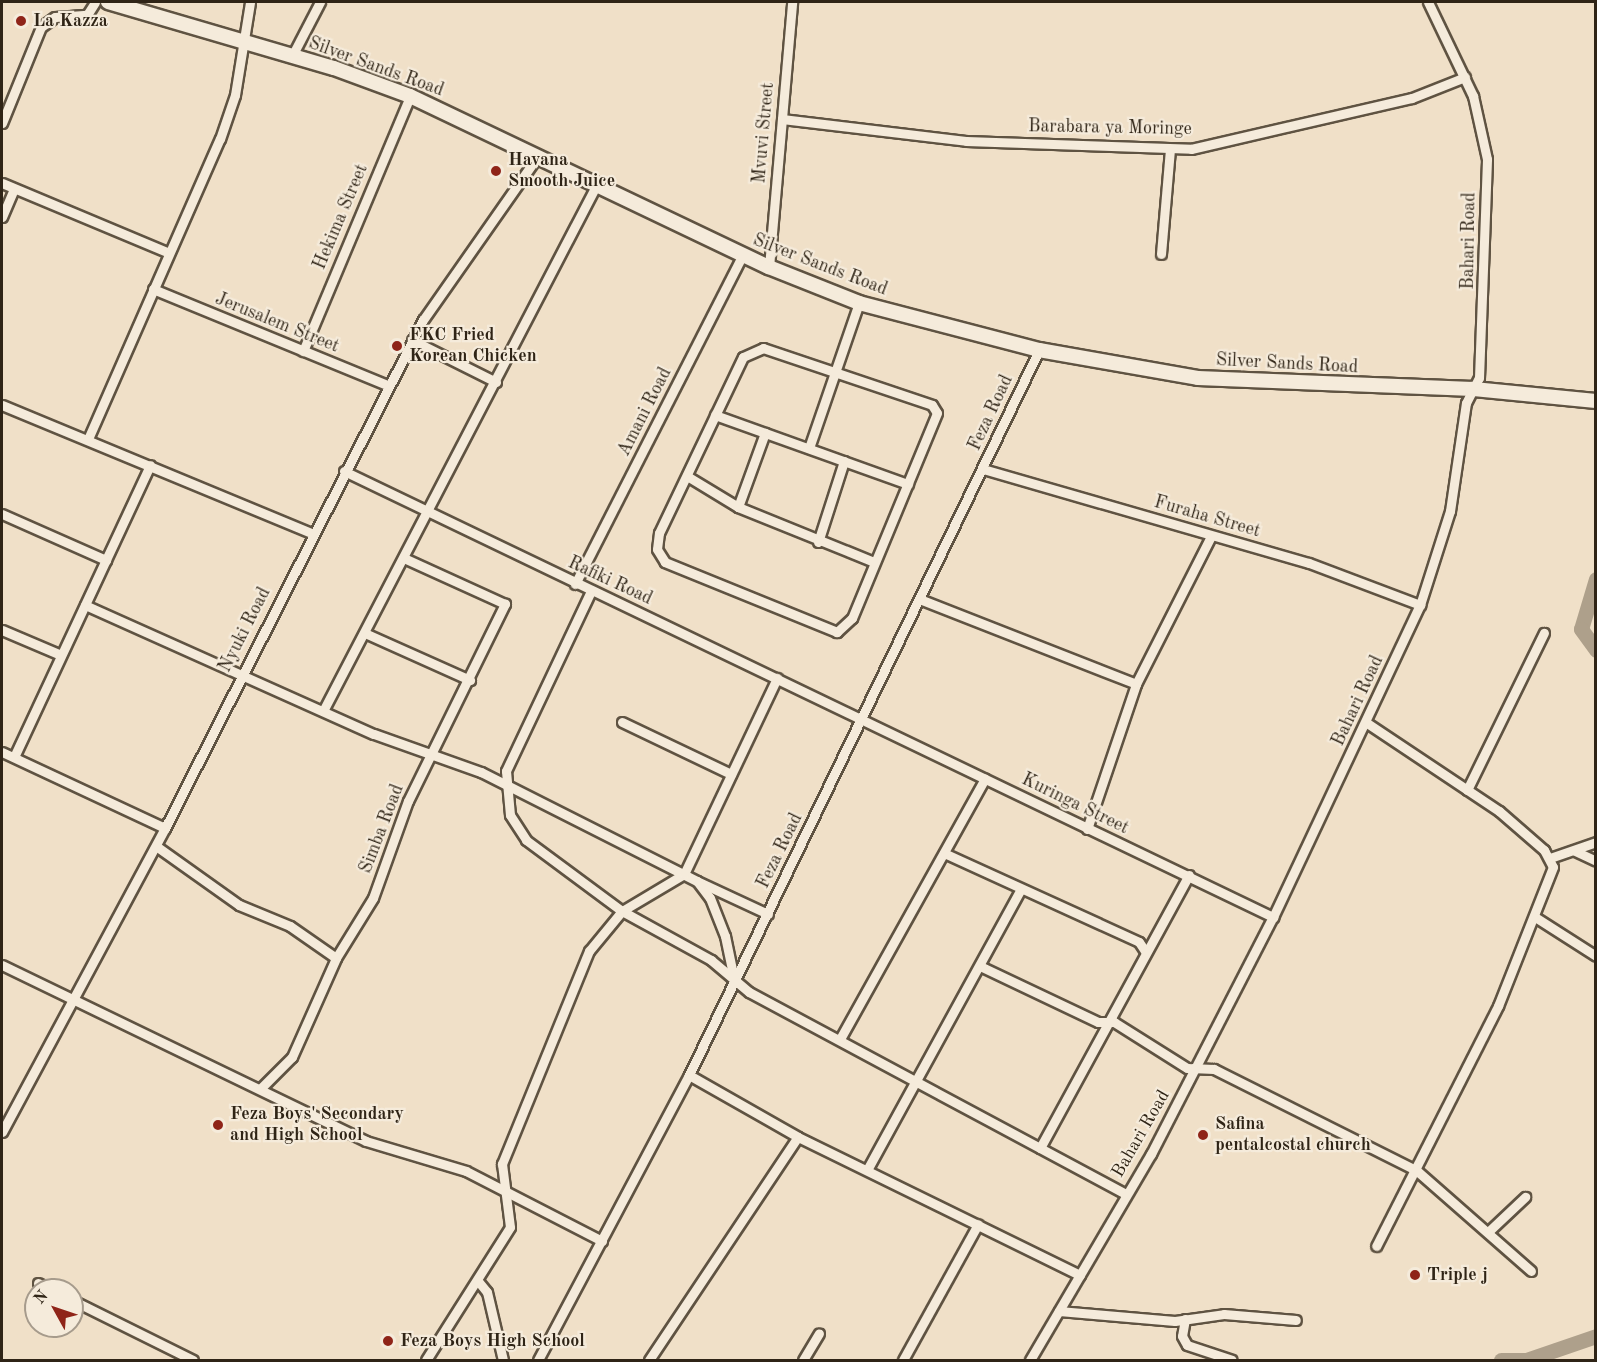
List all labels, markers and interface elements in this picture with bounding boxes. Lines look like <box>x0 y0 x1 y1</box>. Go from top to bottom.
place label: La Kazza <box>33 10 108 32</box>
marker: La Kazza <box>14 14 28 28</box>
street label: Silver Sands Road <box>305 33 447 101</box>
street label: Mvuvi Street <box>749 82 779 184</box>
street label: Barabara ya Moringe <box>1028 116 1192 140</box>
place label: Havana Smooth Juice <box>508 150 615 192</box>
street label: Hekima Street <box>309 161 373 273</box>
marker: Havana Smooth Juice <box>489 164 503 178</box>
street label: Bahari Road <box>1457 192 1481 290</box>
street label: Silver Sands Road <box>750 229 890 301</box>
street label: Jerusalem Street <box>212 288 342 358</box>
place label: FKC Fried Korean Chicken <box>409 325 537 368</box>
marker: FKC Fried Korean Chicken <box>390 339 404 353</box>
street label: Silver Sands Road <box>1215 349 1359 379</box>
street label: Amani Road <box>613 364 677 460</box>
street label: Feza Road <box>964 372 1018 454</box>
street label: Furaha Street <box>1151 492 1263 542</box>
street label: Rafiki Road <box>564 552 656 610</box>
street label: Nyuki Road <box>214 584 276 676</box>
street label: Bahari Road <box>1328 652 1388 750</box>
street label: Kuringa Street <box>1018 769 1132 839</box>
street label: Simba Road <box>355 781 409 877</box>
street label: Feza Road <box>753 810 807 892</box>
street label: Bahari Road <box>1107 1086 1175 1182</box>
place label: Feza Boys' Secondary and High School <box>230 1104 404 1146</box>
place label: Safina pentalcostal church <box>1215 1114 1371 1156</box>
marker: Feza Boys' Secondary and High School <box>211 1118 225 1132</box>
marker: Safina pentalcostal church <box>1196 1128 1210 1142</box>
place label: Triple j <box>1427 1264 1488 1286</box>
marker: Triple j <box>1408 1268 1422 1282</box>
north arrow <box>24 1278 84 1338</box>
text: N <box>32 1288 52 1308</box>
place label: Feza Boys High School <box>400 1330 585 1352</box>
marker: Feza Boys High School <box>381 1334 395 1348</box>

